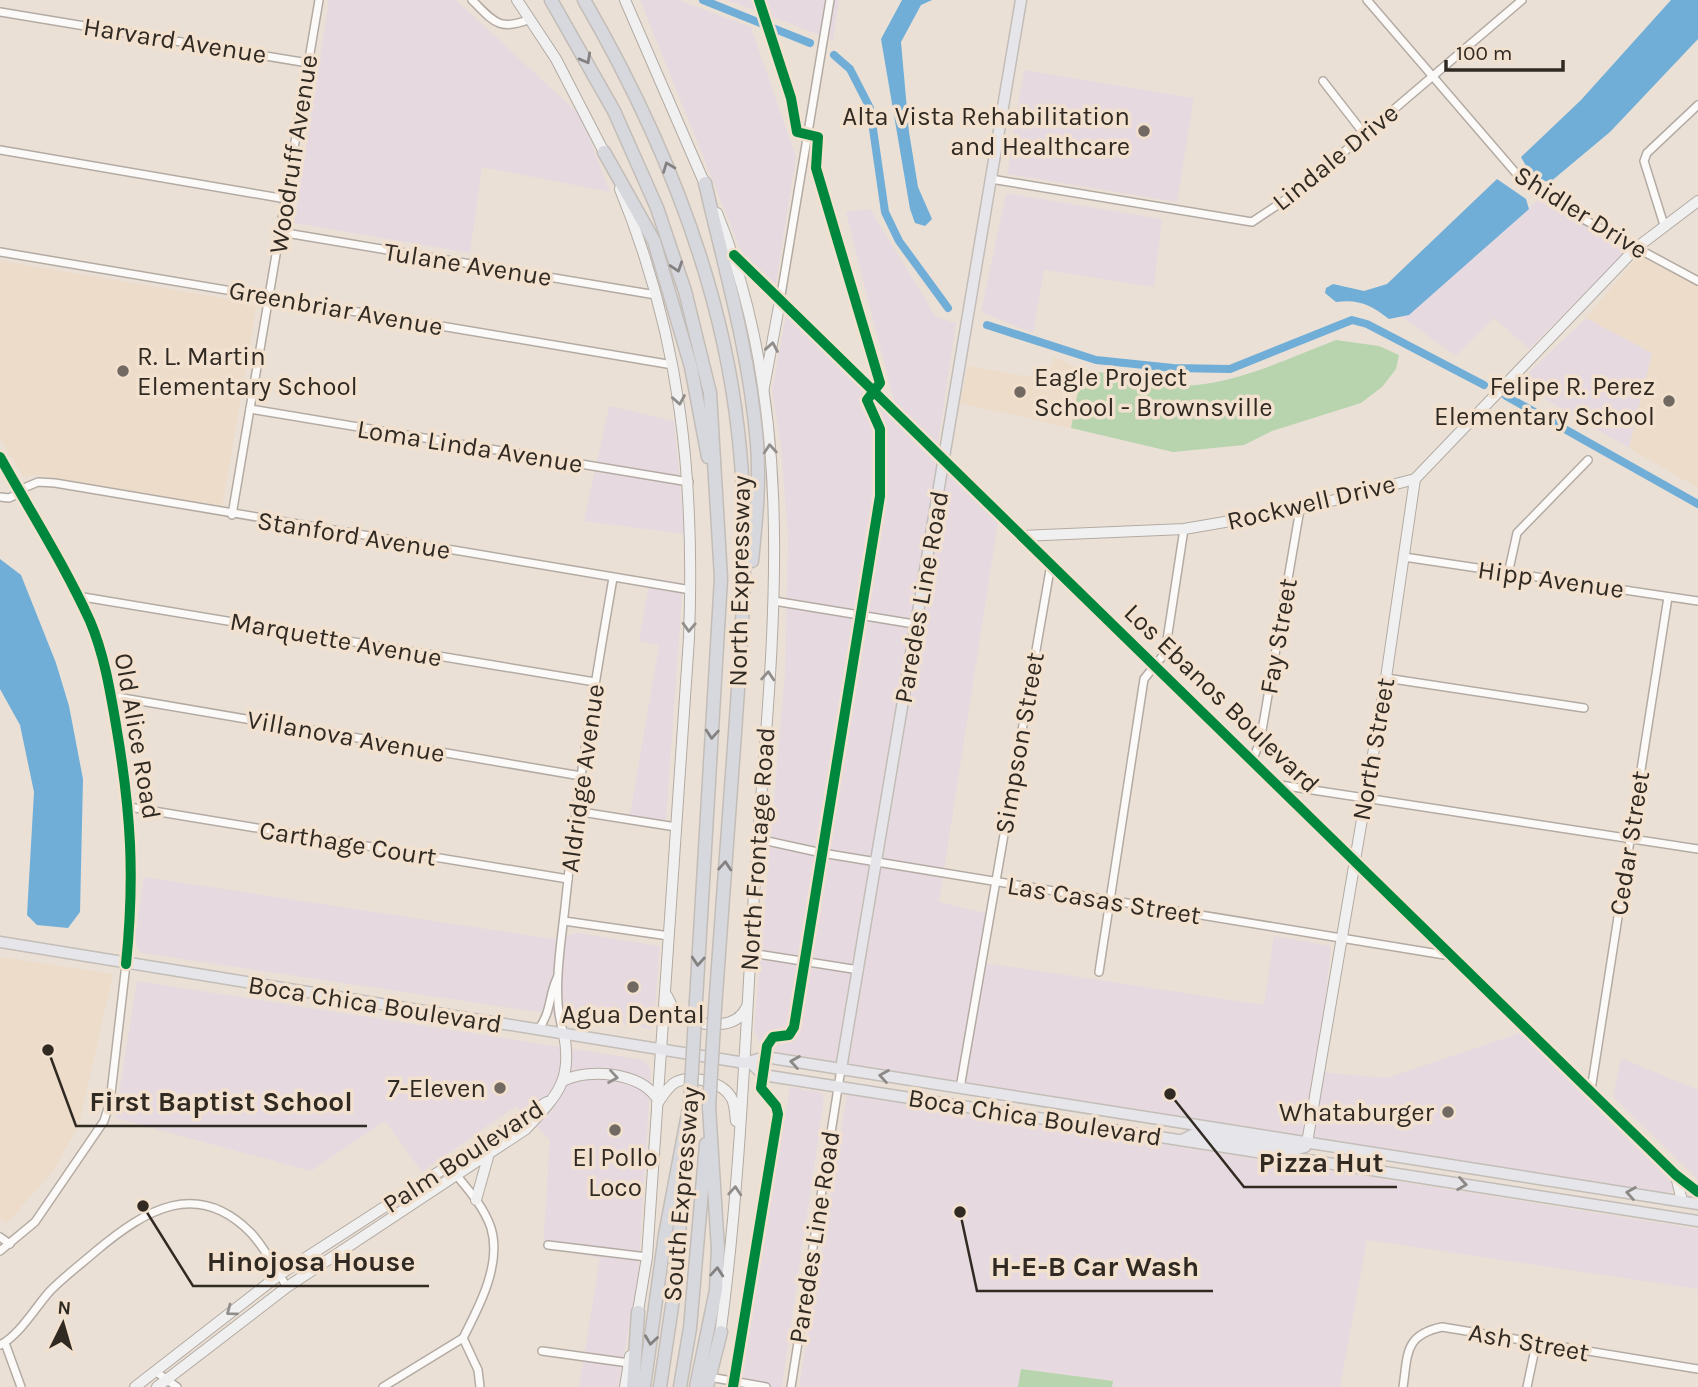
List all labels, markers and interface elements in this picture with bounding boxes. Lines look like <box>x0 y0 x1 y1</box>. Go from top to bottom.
street label: Harvard Avenue <box>81 11 269 70</box>
scale bar <box>1446 28 1563 72</box>
text: 100 m <box>1456 41 1513 65</box>
one-way arrow <box>578 51 591 64</box>
street label: Woodruff Avenue <box>262 52 325 256</box>
street label: Lindale Drive <box>1266 97 1404 218</box>
place label: Alta Vista Rehabilitation and Healthcare <box>842 101 1130 162</box>
marker: Alta Vista Rehabilitation and Healthcare <box>1136 123 1152 139</box>
street label: Shidler Drive <box>1508 159 1653 266</box>
one-way arrow <box>662 161 676 173</box>
street label: Tulane Avenue <box>382 236 554 293</box>
one-way arrow <box>669 260 683 272</box>
street label: Greenbriar Avenue <box>227 274 445 343</box>
place label: R. L. Martin Elementary School <box>137 341 358 402</box>
one-way arrow <box>764 341 779 353</box>
place label: Eagle Project School - Brownsville <box>1034 362 1273 423</box>
marker: R. L. Martin Elementary School <box>115 363 131 379</box>
place label: Felipe R. Perez Elementary School <box>1434 371 1655 432</box>
marker: Eagle Project School - Brownsville <box>1012 384 1028 400</box>
marker: Felipe R. Perez Elementary School <box>1661 393 1677 409</box>
one-way arrow <box>671 394 686 406</box>
street label: Loma Linda Avenue <box>355 413 585 480</box>
one-way arrow <box>763 444 778 455</box>
street label: Rockwell Drive <box>1224 468 1398 537</box>
street label: North Expressway <box>722 475 757 687</box>
street label: Paredes Line Road <box>888 489 955 706</box>
street label: Stanford Avenue <box>255 505 453 566</box>
street label: Hipp Avenue <box>1476 554 1626 605</box>
street label: Fay Street <box>1253 576 1304 696</box>
street label: Los Ebanos Boulevard <box>1118 597 1326 800</box>
street label: Marquette Avenue <box>228 606 444 673</box>
one-way arrow <box>682 622 697 633</box>
street label: Old Alice Road <box>108 650 167 822</box>
street label: Simpson Street <box>988 650 1051 836</box>
one-way arrow <box>761 671 776 682</box>
street label: North Street <box>1346 675 1401 823</box>
street label: Aldridge Avenue <box>554 682 611 874</box>
street label: Villanova Avenue <box>245 704 447 769</box>
street label: North Frontage Road <box>734 726 781 972</box>
one-way arrow <box>705 729 720 740</box>
street label: Cedar Street <box>1603 768 1656 918</box>
street label: Carthage Court <box>257 814 439 873</box>
one-way arrow <box>718 861 733 872</box>
street label: Las Casas Street <box>1005 870 1203 931</box>
one-way arrow <box>691 956 706 967</box>
street label: Boca Chica Boulevard <box>246 969 504 1040</box>
marker: Agua Dental <box>625 979 641 995</box>
place label: Agua Dental <box>561 999 705 1030</box>
one-way arrow <box>789 1055 801 1070</box>
one-way arrow <box>607 1069 619 1084</box>
one-way arrow <box>878 1069 889 1084</box>
place label: 7-Eleven <box>387 1073 486 1104</box>
callout: First Baptist School <box>76 1077 367 1126</box>
marker: 7-Eleven <box>492 1080 508 1096</box>
street label: Boca Chica Boulevard <box>906 1082 1164 1153</box>
text: First Baptist School <box>89 1085 353 1118</box>
street label: South Expressway <box>657 1085 706 1303</box>
street label: Palm Boulevard <box>377 1093 549 1220</box>
place label: Whataburger <box>1279 1097 1435 1128</box>
marker: Whataburger <box>1440 1104 1456 1120</box>
marker: El Pollo Loco <box>607 1122 623 1138</box>
street label: Paredes Line Road <box>782 1128 847 1346</box>
callout: Pizza Hut <box>1244 1138 1397 1187</box>
place label: El Pollo Loco <box>572 1142 658 1203</box>
text: Pizza Hut <box>1259 1146 1383 1179</box>
one-way arrow <box>1456 1176 1468 1191</box>
one-way arrow <box>727 1185 742 1196</box>
one-way arrow <box>1625 1186 1636 1201</box>
callout: Hinojosa House <box>193 1237 429 1286</box>
callout: H-E-B Car Wash <box>977 1242 1213 1291</box>
text: Hinojosa House <box>207 1245 415 1278</box>
text: H-E-B Car Wash <box>991 1250 1199 1283</box>
one-way arrow <box>709 1266 724 1277</box>
north arrow <box>28 1289 98 1359</box>
text: N <box>57 1297 72 1320</box>
one-way arrow <box>226 1302 239 1315</box>
street label: Ash Street <box>1466 1317 1592 1368</box>
one-way arrow <box>644 1334 659 1346</box>

